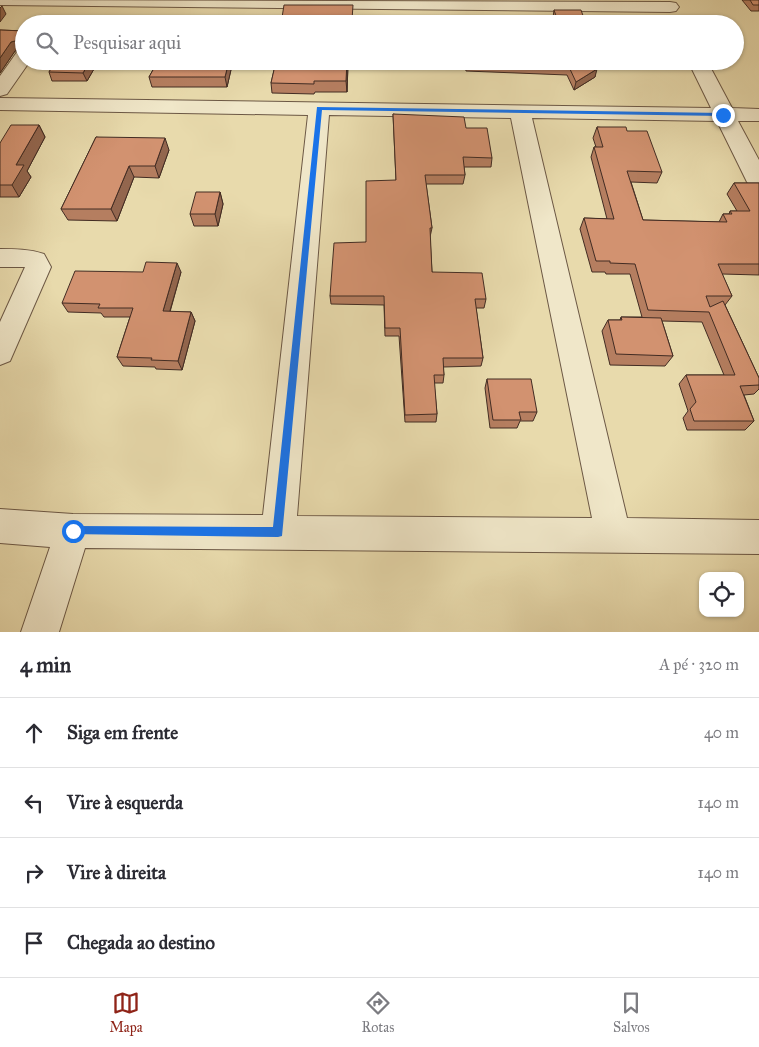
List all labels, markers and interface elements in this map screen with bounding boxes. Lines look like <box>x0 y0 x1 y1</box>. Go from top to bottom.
search box <box>15 15 744 70</box>
icon: search <box>33 29 61 57</box>
text: Pesquisar aqui <box>73 31 181 54</box>
route end <box>712 104 735 127</box>
route start <box>62 520 85 543</box>
map controls <box>699 572 744 617</box>
button: locate <box>699 572 744 617</box>
text: 4 min <box>20 652 71 678</box>
text: A pé · 320 m <box>659 655 739 674</box>
icon: ahead <box>20 719 48 747</box>
text: Siga em frente <box>67 721 178 744</box>
text: 40 m <box>704 723 739 742</box>
icon: left <box>20 789 48 817</box>
text: Vire à esquerda <box>67 791 183 814</box>
text: 140 m <box>698 793 739 812</box>
icon: right <box>20 859 48 887</box>
text: Vire à direita <box>67 861 166 884</box>
text: 140 m <box>698 863 739 882</box>
icon: arrive <box>20 929 48 957</box>
text: Chegada ao destino <box>67 931 215 954</box>
tab: Mapa <box>109 989 143 1036</box>
tab: Rotas <box>361 989 394 1036</box>
tab: Salvos <box>613 989 650 1036</box>

